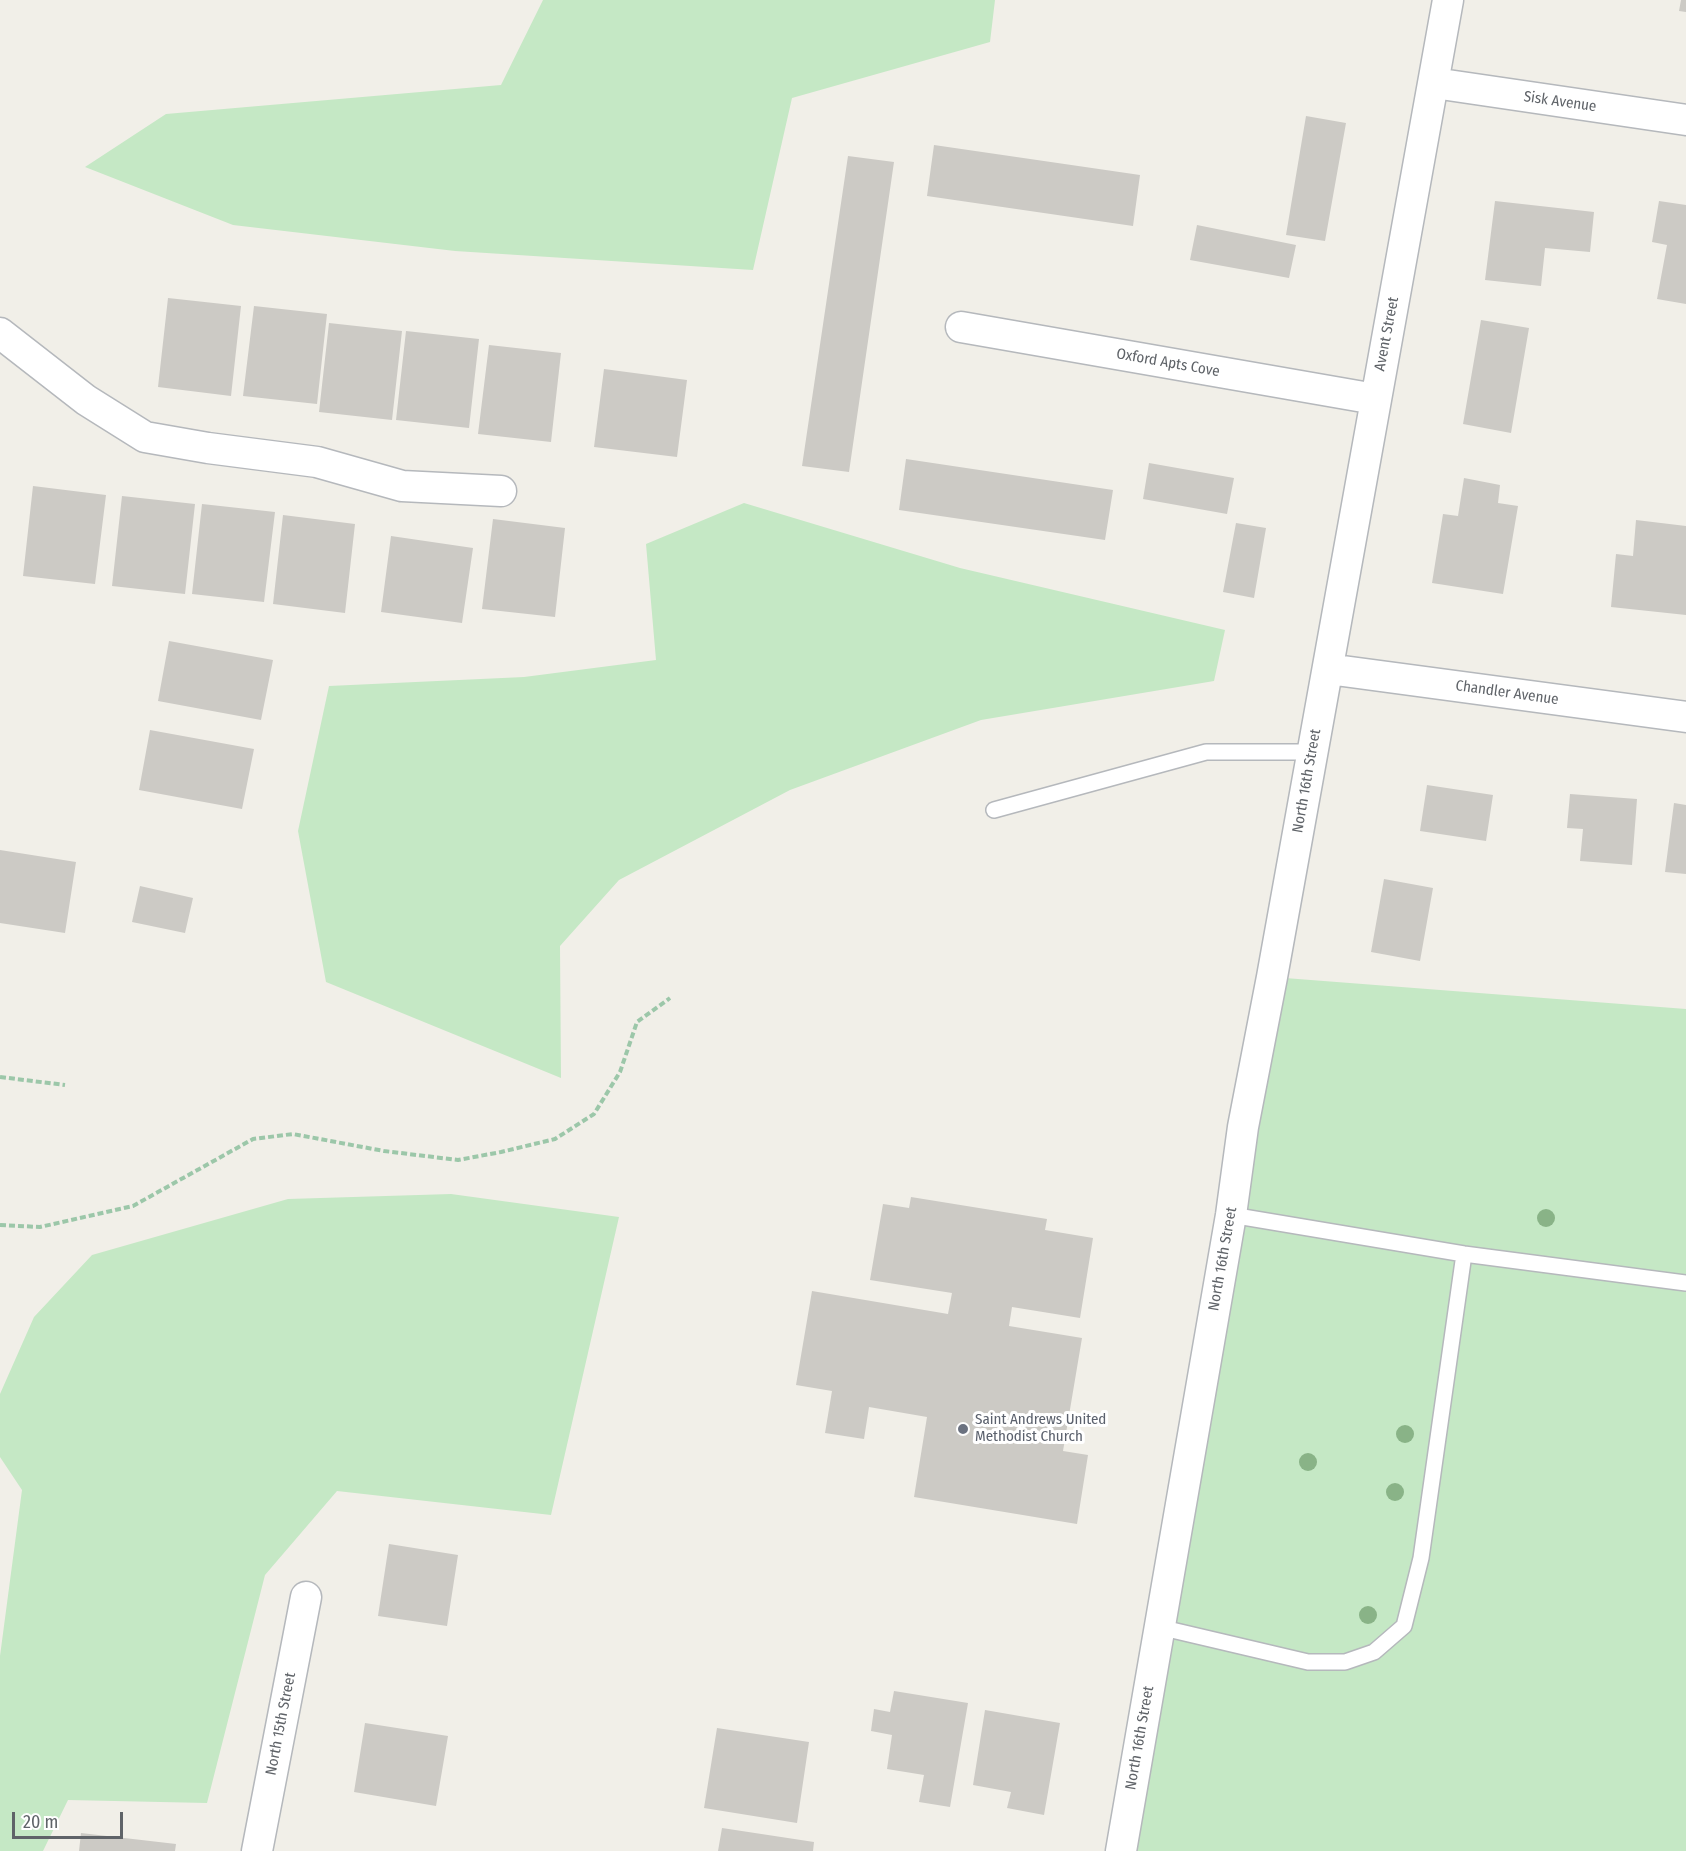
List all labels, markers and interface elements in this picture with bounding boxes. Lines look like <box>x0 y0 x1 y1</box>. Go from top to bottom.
street label: Sisk Avenue <box>1522 88 1598 116</box>
street label: Avent Street <box>1371 295 1403 373</box>
street label: Oxford Apts Cove <box>1115 345 1221 381</box>
street label: Chandler Avenue <box>1454 677 1560 709</box>
street label: North 16th Street <box>1289 728 1325 834</box>
street label: North 16th Street <box>1205 1206 1241 1312</box>
place label: Saint Andrews United Methodist Church <box>975 1411 1106 1446</box>
marker: Saint Andrews United Methodist Church <box>956 1422 970 1436</box>
street label: North 15th Street <box>262 1671 300 1777</box>
street label: North 16th Street <box>1122 1685 1158 1791</box>
scale bar <box>15 1800 126 1838</box>
text: 20 m <box>23 1811 58 1833</box>

